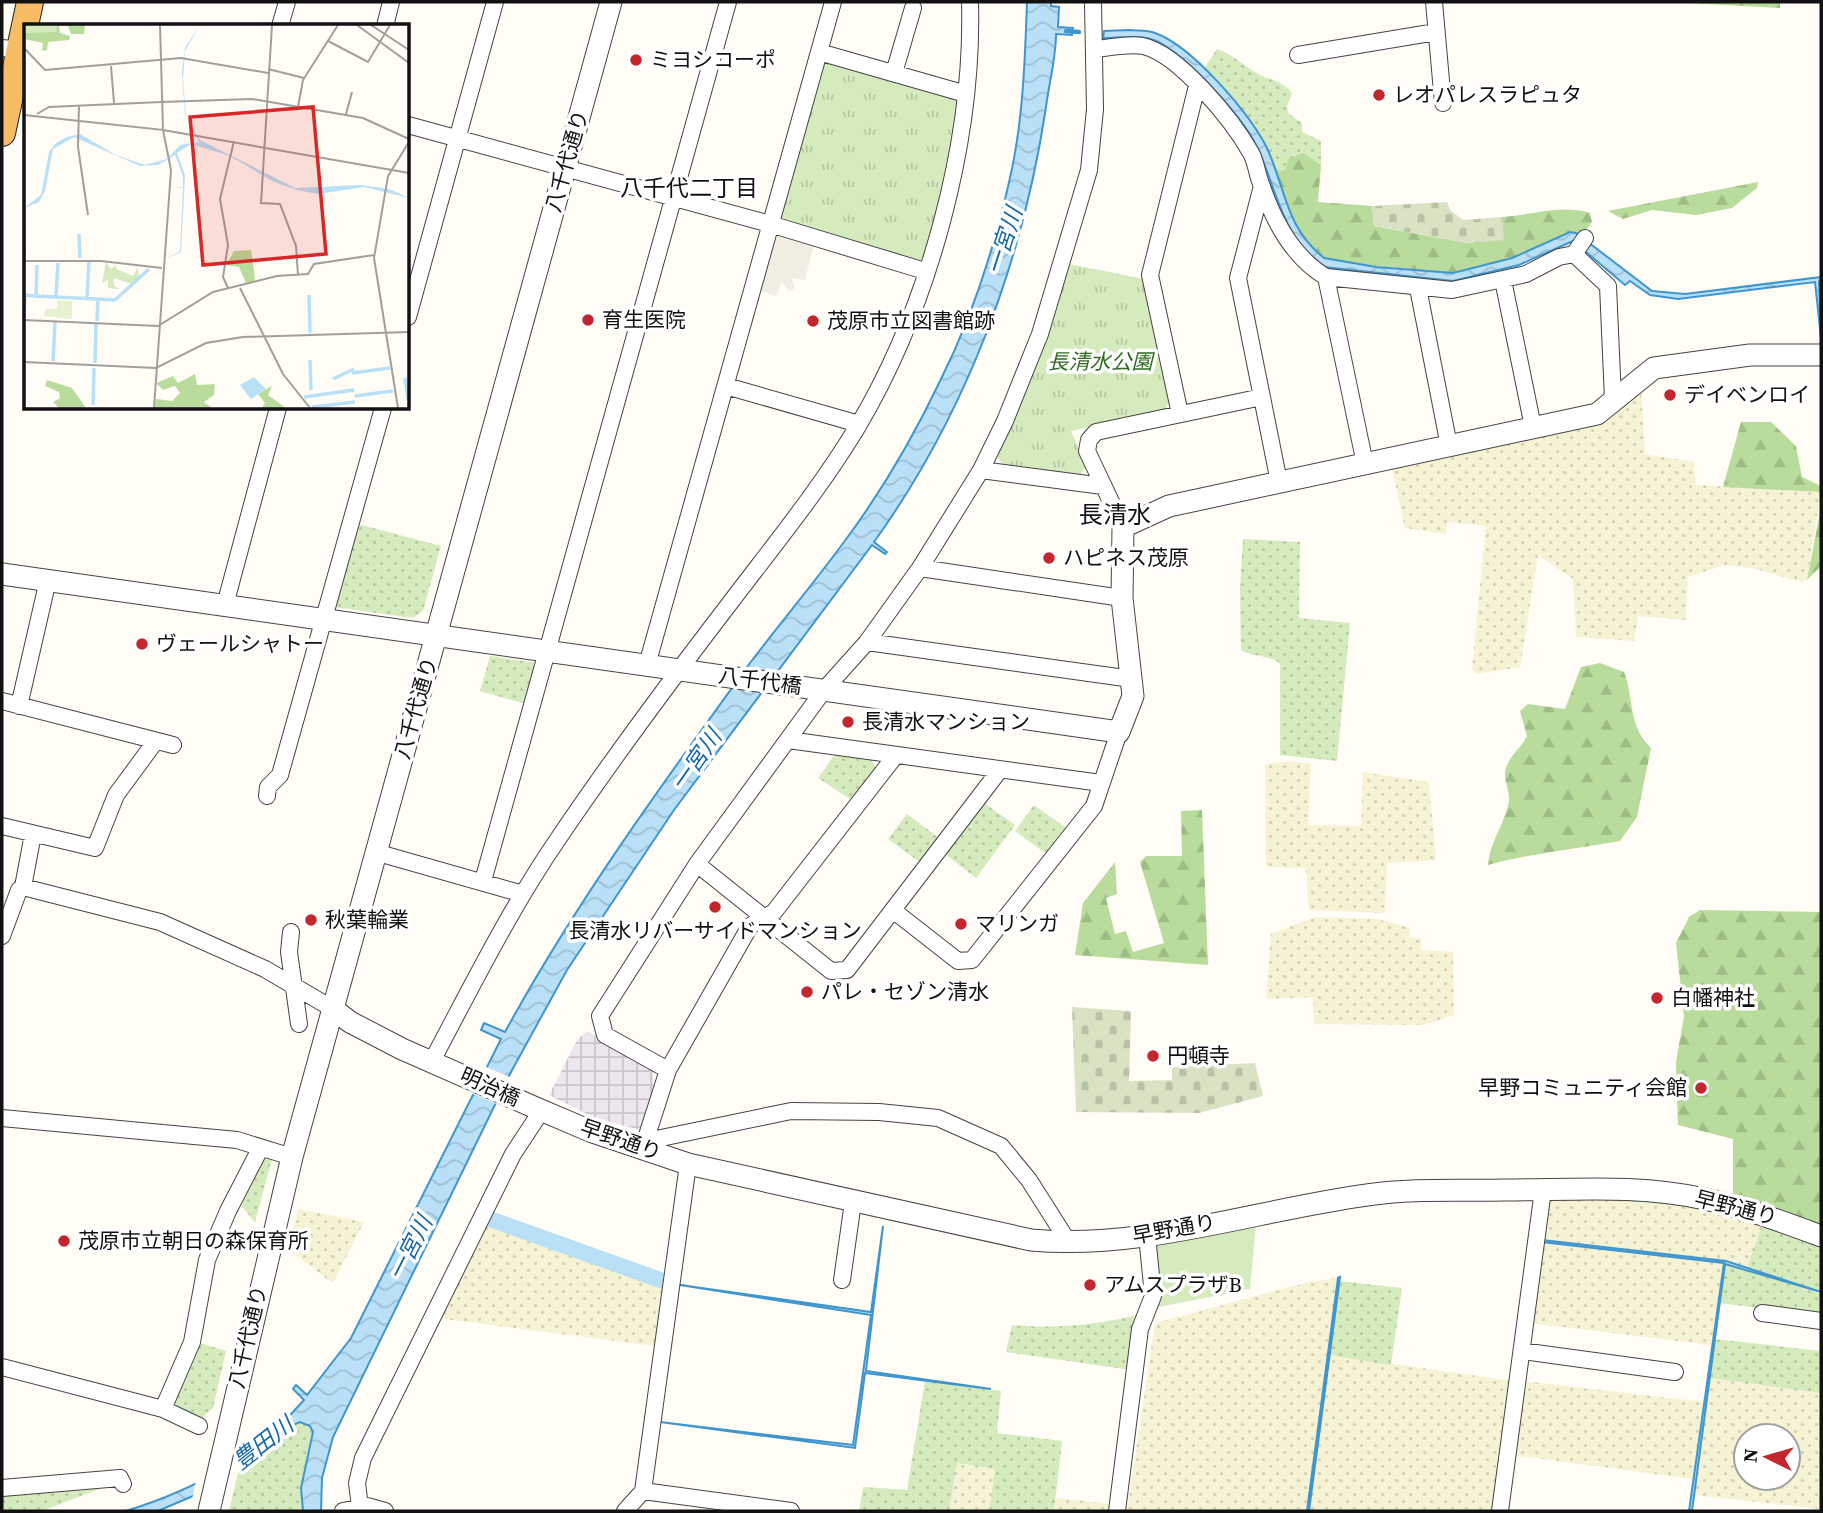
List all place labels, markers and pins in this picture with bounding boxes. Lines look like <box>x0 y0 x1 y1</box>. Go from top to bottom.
place label: ミヨシコーポ <box>650 45 776 74</box>
marker: ミヨシコーポ <box>628 52 644 68</box>
place label: レオパレスラピュタ <box>1393 80 1582 109</box>
marker: レオパレスラピュタ <box>1371 87 1387 103</box>
place label: 育生医院 <box>602 305 686 334</box>
place label: 茂原市立図書館跡 <box>827 306 995 335</box>
marker: 育生医院 <box>580 312 596 328</box>
marker: 茂原市立図書館跡 <box>805 313 821 329</box>
place label: デイベンロイ <box>1684 380 1810 409</box>
marker: デイベンロイ <box>1662 387 1678 403</box>
place label: ハピネス茂原 <box>1063 543 1189 572</box>
marker: ハピネス茂原 <box>1041 550 1057 566</box>
place label: ヴェールシャトー <box>156 629 324 658</box>
marker: ヴェールシャトー <box>134 636 150 652</box>
place label: 長清水マンション <box>862 707 1030 736</box>
marker: 長清水マンション <box>840 714 856 730</box>
marker: 長清水リバーサイドマンション <box>707 899 723 915</box>
place label: 秋葉輪業 <box>325 905 409 934</box>
place label: マリンガ <box>975 909 1059 938</box>
marker: 秋葉輪業 <box>303 912 319 928</box>
place label: 長清水リバーサイドマンション <box>568 916 862 945</box>
marker: マリンガ <box>953 916 969 932</box>
place label: パレ・セゾン清水 <box>821 977 989 1006</box>
place label: 白幡神社 <box>1671 983 1755 1012</box>
marker: パレ・セゾン清水 <box>799 984 815 1000</box>
marker: 白幡神社 <box>1649 990 1665 1006</box>
place label: 円頓寺 <box>1167 1041 1230 1070</box>
marker: 円頓寺 <box>1145 1048 1161 1064</box>
place label: 早野コミュニティ会館 <box>1478 1073 1687 1102</box>
marker: 早野コミュニティ会館 <box>1693 1080 1709 1096</box>
place label: 茂原市立朝日の森保育所 <box>78 1226 309 1255</box>
marker: 茂原市立朝日の森保育所 <box>56 1233 72 1249</box>
place label: アムスプラザB <box>1104 1270 1242 1299</box>
marker: アムスプラザB <box>1082 1277 1098 1293</box>

